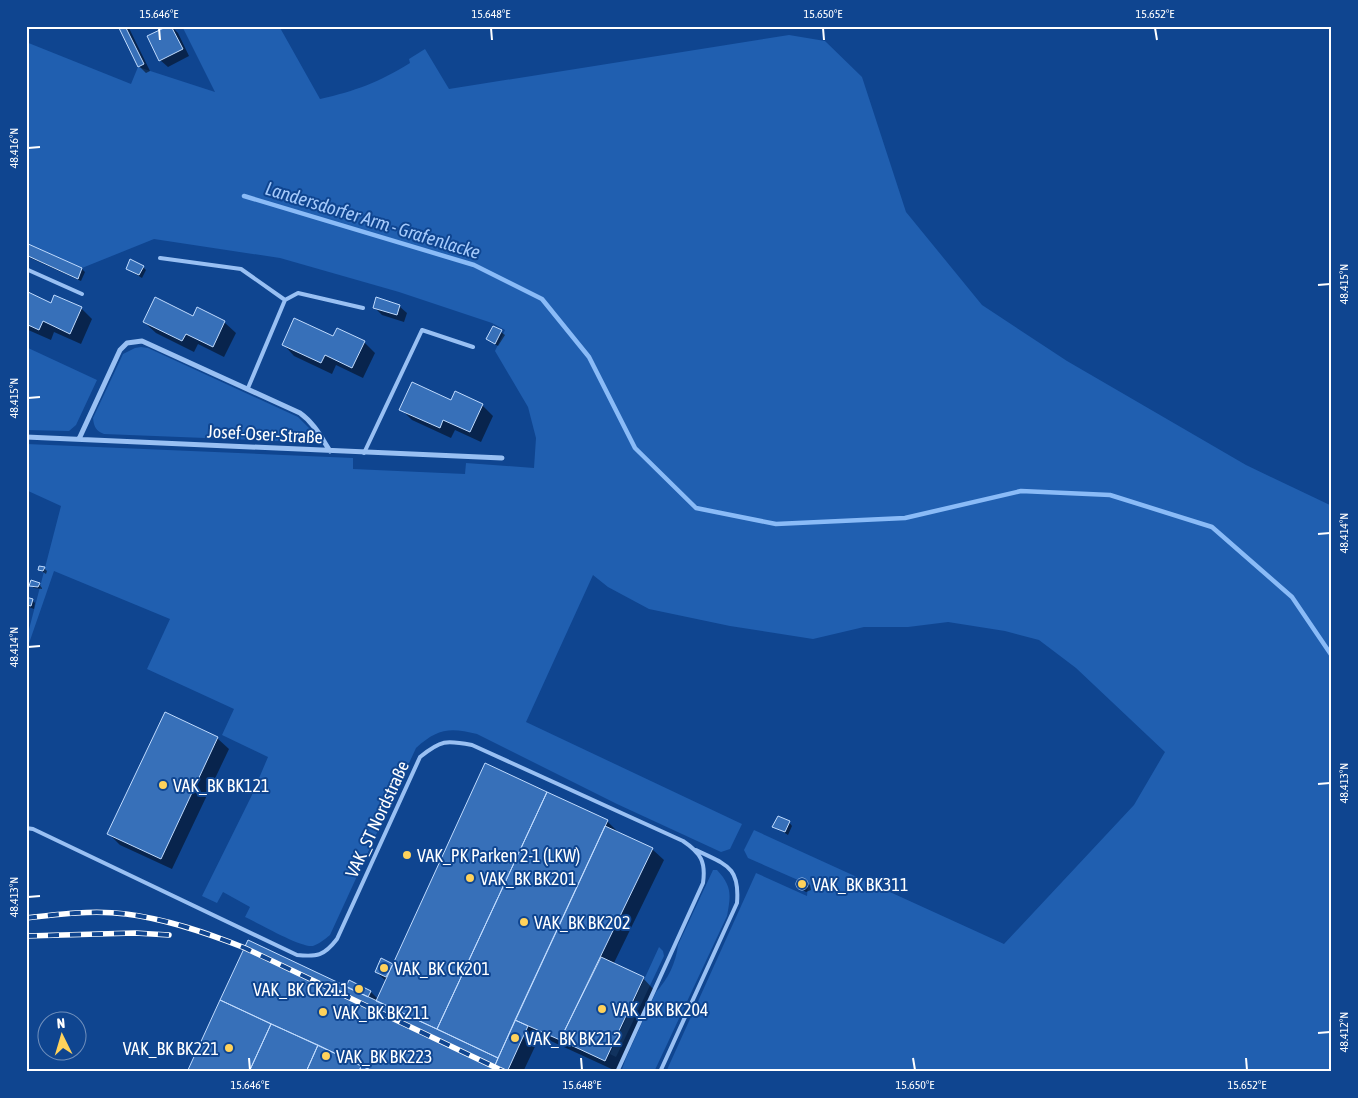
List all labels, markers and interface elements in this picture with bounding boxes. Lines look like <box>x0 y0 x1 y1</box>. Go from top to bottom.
text: 15.646°E <box>140 7 178 21</box>
text: 15.648°E <box>472 7 510 21</box>
text: 15.650°E <box>804 7 842 21</box>
text: 15.652°E <box>1136 7 1174 21</box>
text: 48.416°N <box>7 128 21 168</box>
water label: Landersdorfer Arm - Grafenlacke <box>263 177 483 263</box>
text: 48.415°N <box>1337 264 1351 304</box>
text: 48.415°N <box>7 378 21 418</box>
street label: Josef-Oser-Straße <box>207 420 323 448</box>
text: 48.414°N <box>1337 513 1351 553</box>
text: 48.414°N <box>7 627 21 667</box>
street label: VAK_ST Nordstraße <box>341 757 413 881</box>
text: 48.413°N <box>1337 763 1351 803</box>
place label: VAK_BK BK121 <box>173 775 269 796</box>
marker: VAK_BK BK121 <box>157 779 169 791</box>
place label: VAK_PK Parken 2-1 (LKW) <box>417 845 580 866</box>
marker: VAK_PK Parken 2-1 (LKW) <box>401 849 413 861</box>
place label: VAK_BK BK201 <box>480 868 576 889</box>
marker: VAK_BK BK201 <box>464 872 476 884</box>
place label: VAK_BK BK311 <box>812 874 908 895</box>
text: 48.413°N <box>7 877 21 917</box>
marker: VAK_BK BK311 <box>796 878 808 890</box>
place label: VAK_BK BK202 <box>534 912 630 933</box>
marker: VAK_BK BK202 <box>518 916 530 928</box>
place label: VAK_BK CK201 <box>394 958 490 979</box>
marker: VAK_BK CK201 <box>378 962 390 974</box>
place label: VAK_BK CK211 <box>253 979 349 1000</box>
marker: VAK_BK CK211 <box>353 983 365 995</box>
place label: VAK_BK BK204 <box>612 999 708 1020</box>
place label: VAK_BK BK211 <box>333 1002 429 1023</box>
marker: VAK_BK BK204 <box>596 1003 608 1015</box>
marker: VAK_BK BK211 <box>317 1006 329 1018</box>
north arrow <box>38 1010 88 1060</box>
text: 48.412°N <box>1337 1012 1351 1052</box>
text: N <box>56 1015 66 1031</box>
place label: VAK_BK BK212 <box>525 1028 621 1049</box>
marker: VAK_BK BK212 <box>509 1032 521 1044</box>
place label: VAK_BK BK221 <box>123 1038 219 1059</box>
marker: VAK_BK BK221 <box>223 1042 235 1054</box>
place label: VAK_BK BK223 <box>336 1046 432 1067</box>
marker: VAK_BK BK223 <box>320 1050 332 1062</box>
text: 15.646°E <box>231 1078 269 1092</box>
text: 15.648°E <box>563 1078 601 1092</box>
text: 15.650°E <box>896 1078 934 1092</box>
text: 15.652°E <box>1228 1078 1266 1092</box>

